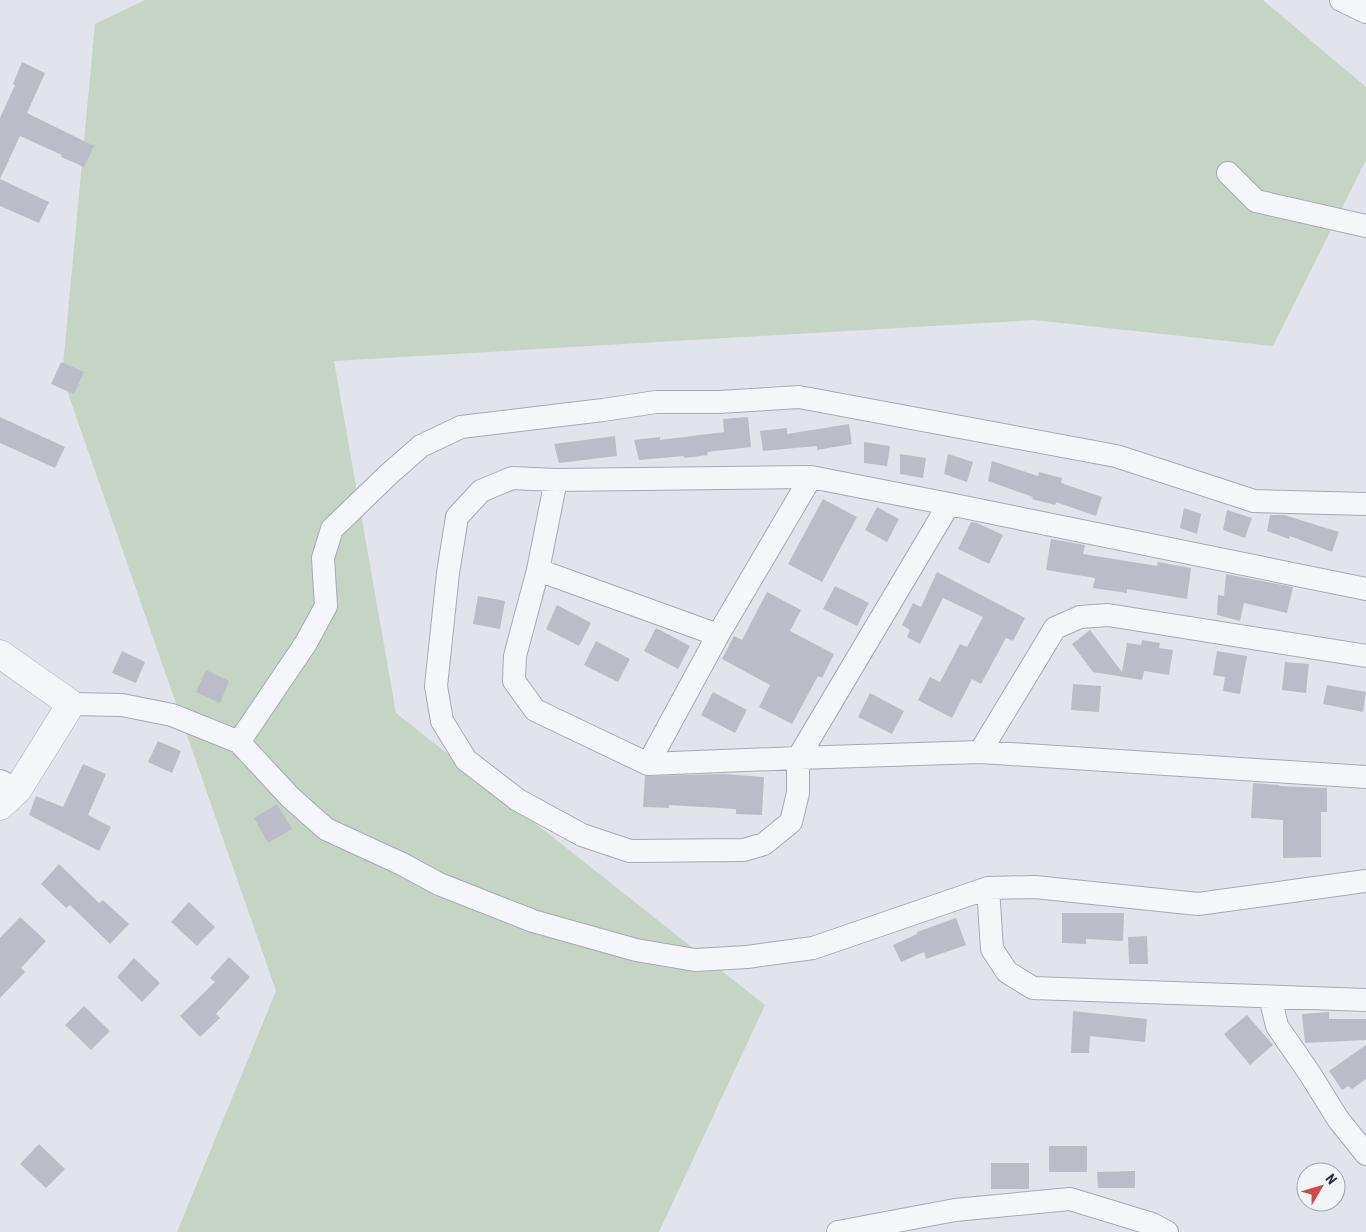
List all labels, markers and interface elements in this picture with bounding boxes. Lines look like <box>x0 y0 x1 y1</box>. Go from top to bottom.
north arrow <box>1296 1162 1346 1212</box>
text: N <box>1322 1171 1340 1187</box>

